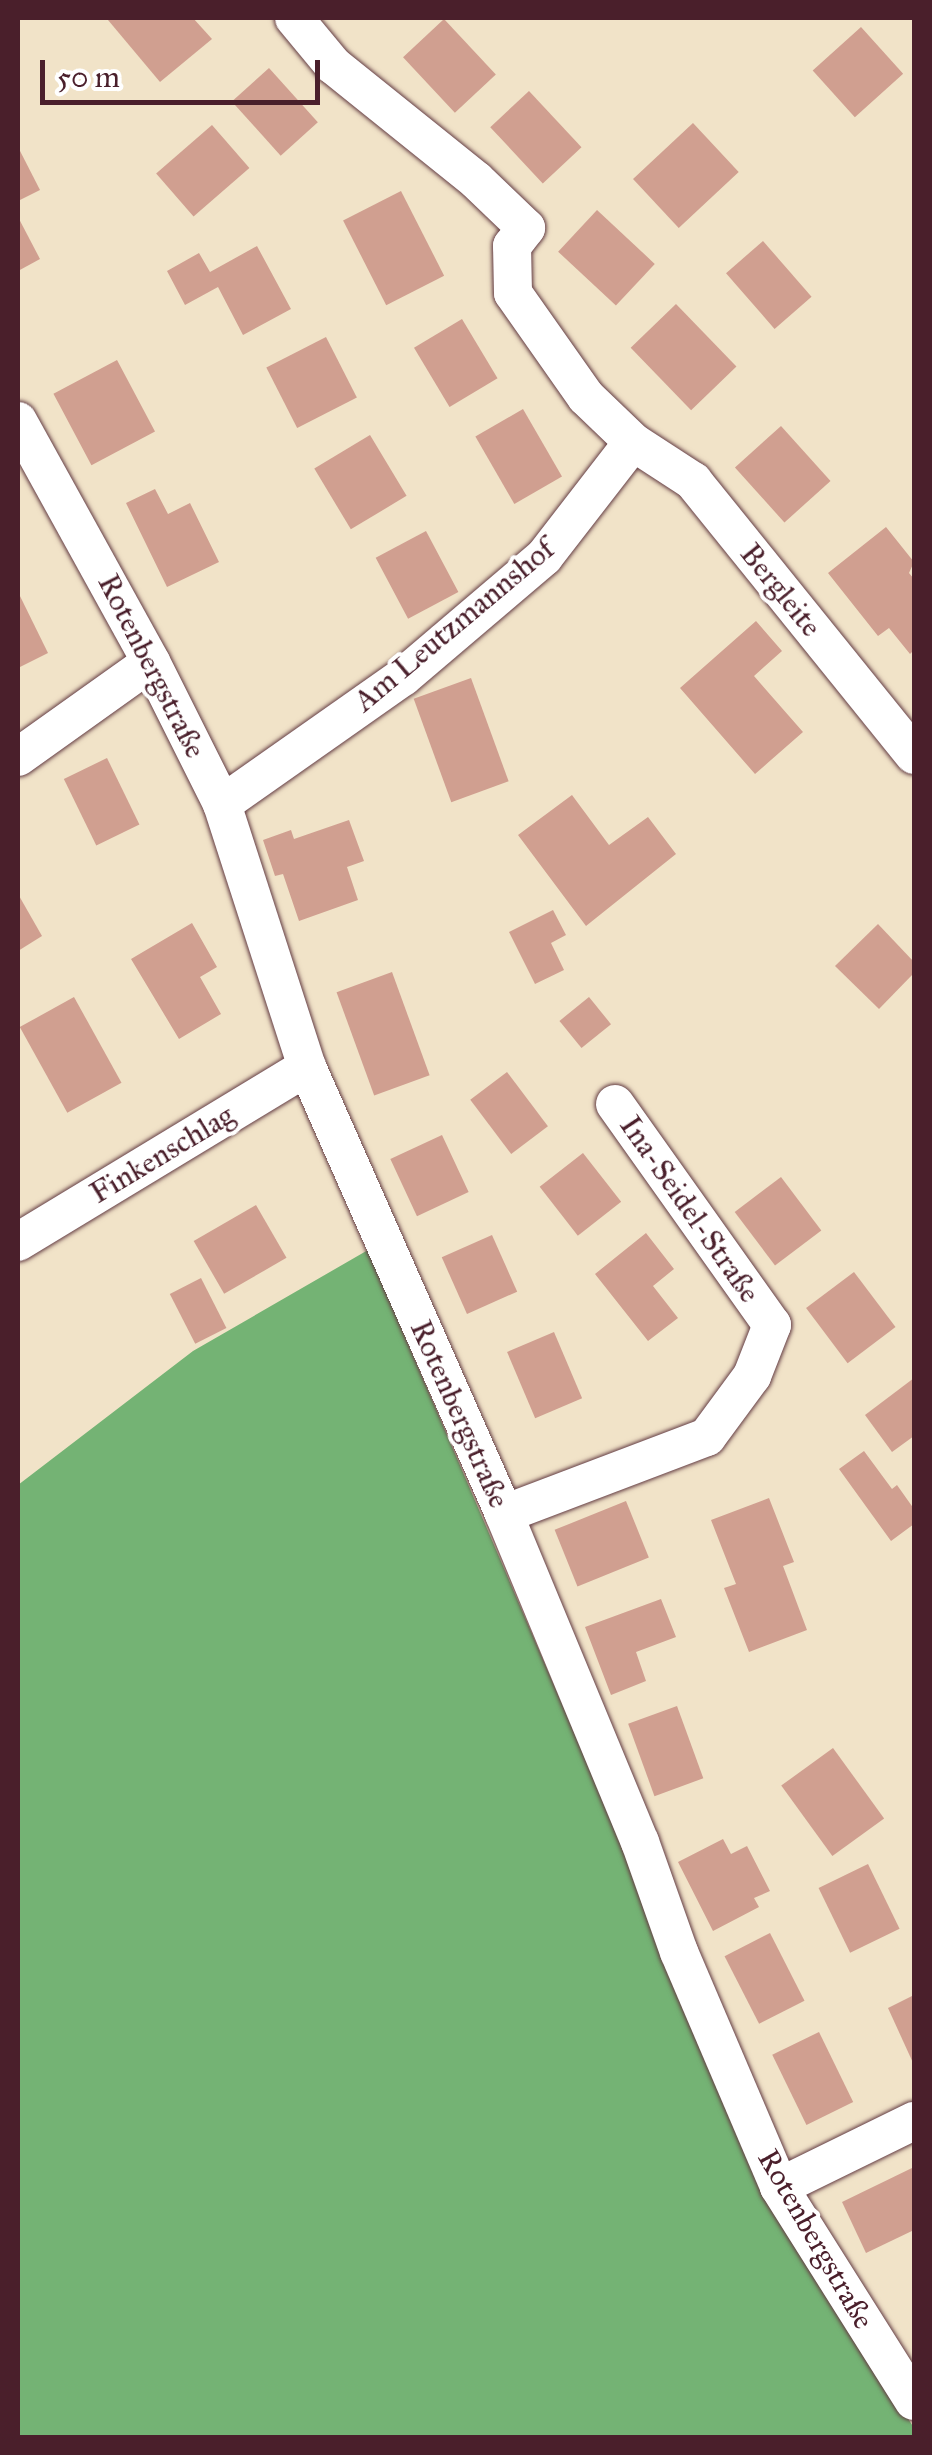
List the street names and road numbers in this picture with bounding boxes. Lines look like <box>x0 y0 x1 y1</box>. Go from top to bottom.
street label: Am Leutzmannshof <box>347 531 561 719</box>
street label: Bergleite <box>733 536 829 644</box>
street label: Rotenbergstraße <box>90 568 214 764</box>
street label: Finkenschlag <box>83 1097 241 1211</box>
street label: Ina-Seidel-Straße <box>612 1109 768 1309</box>
street label: Rotenbergstraße <box>403 1315 517 1513</box>
street label: Rotenbergstraße <box>750 2143 882 2335</box>

